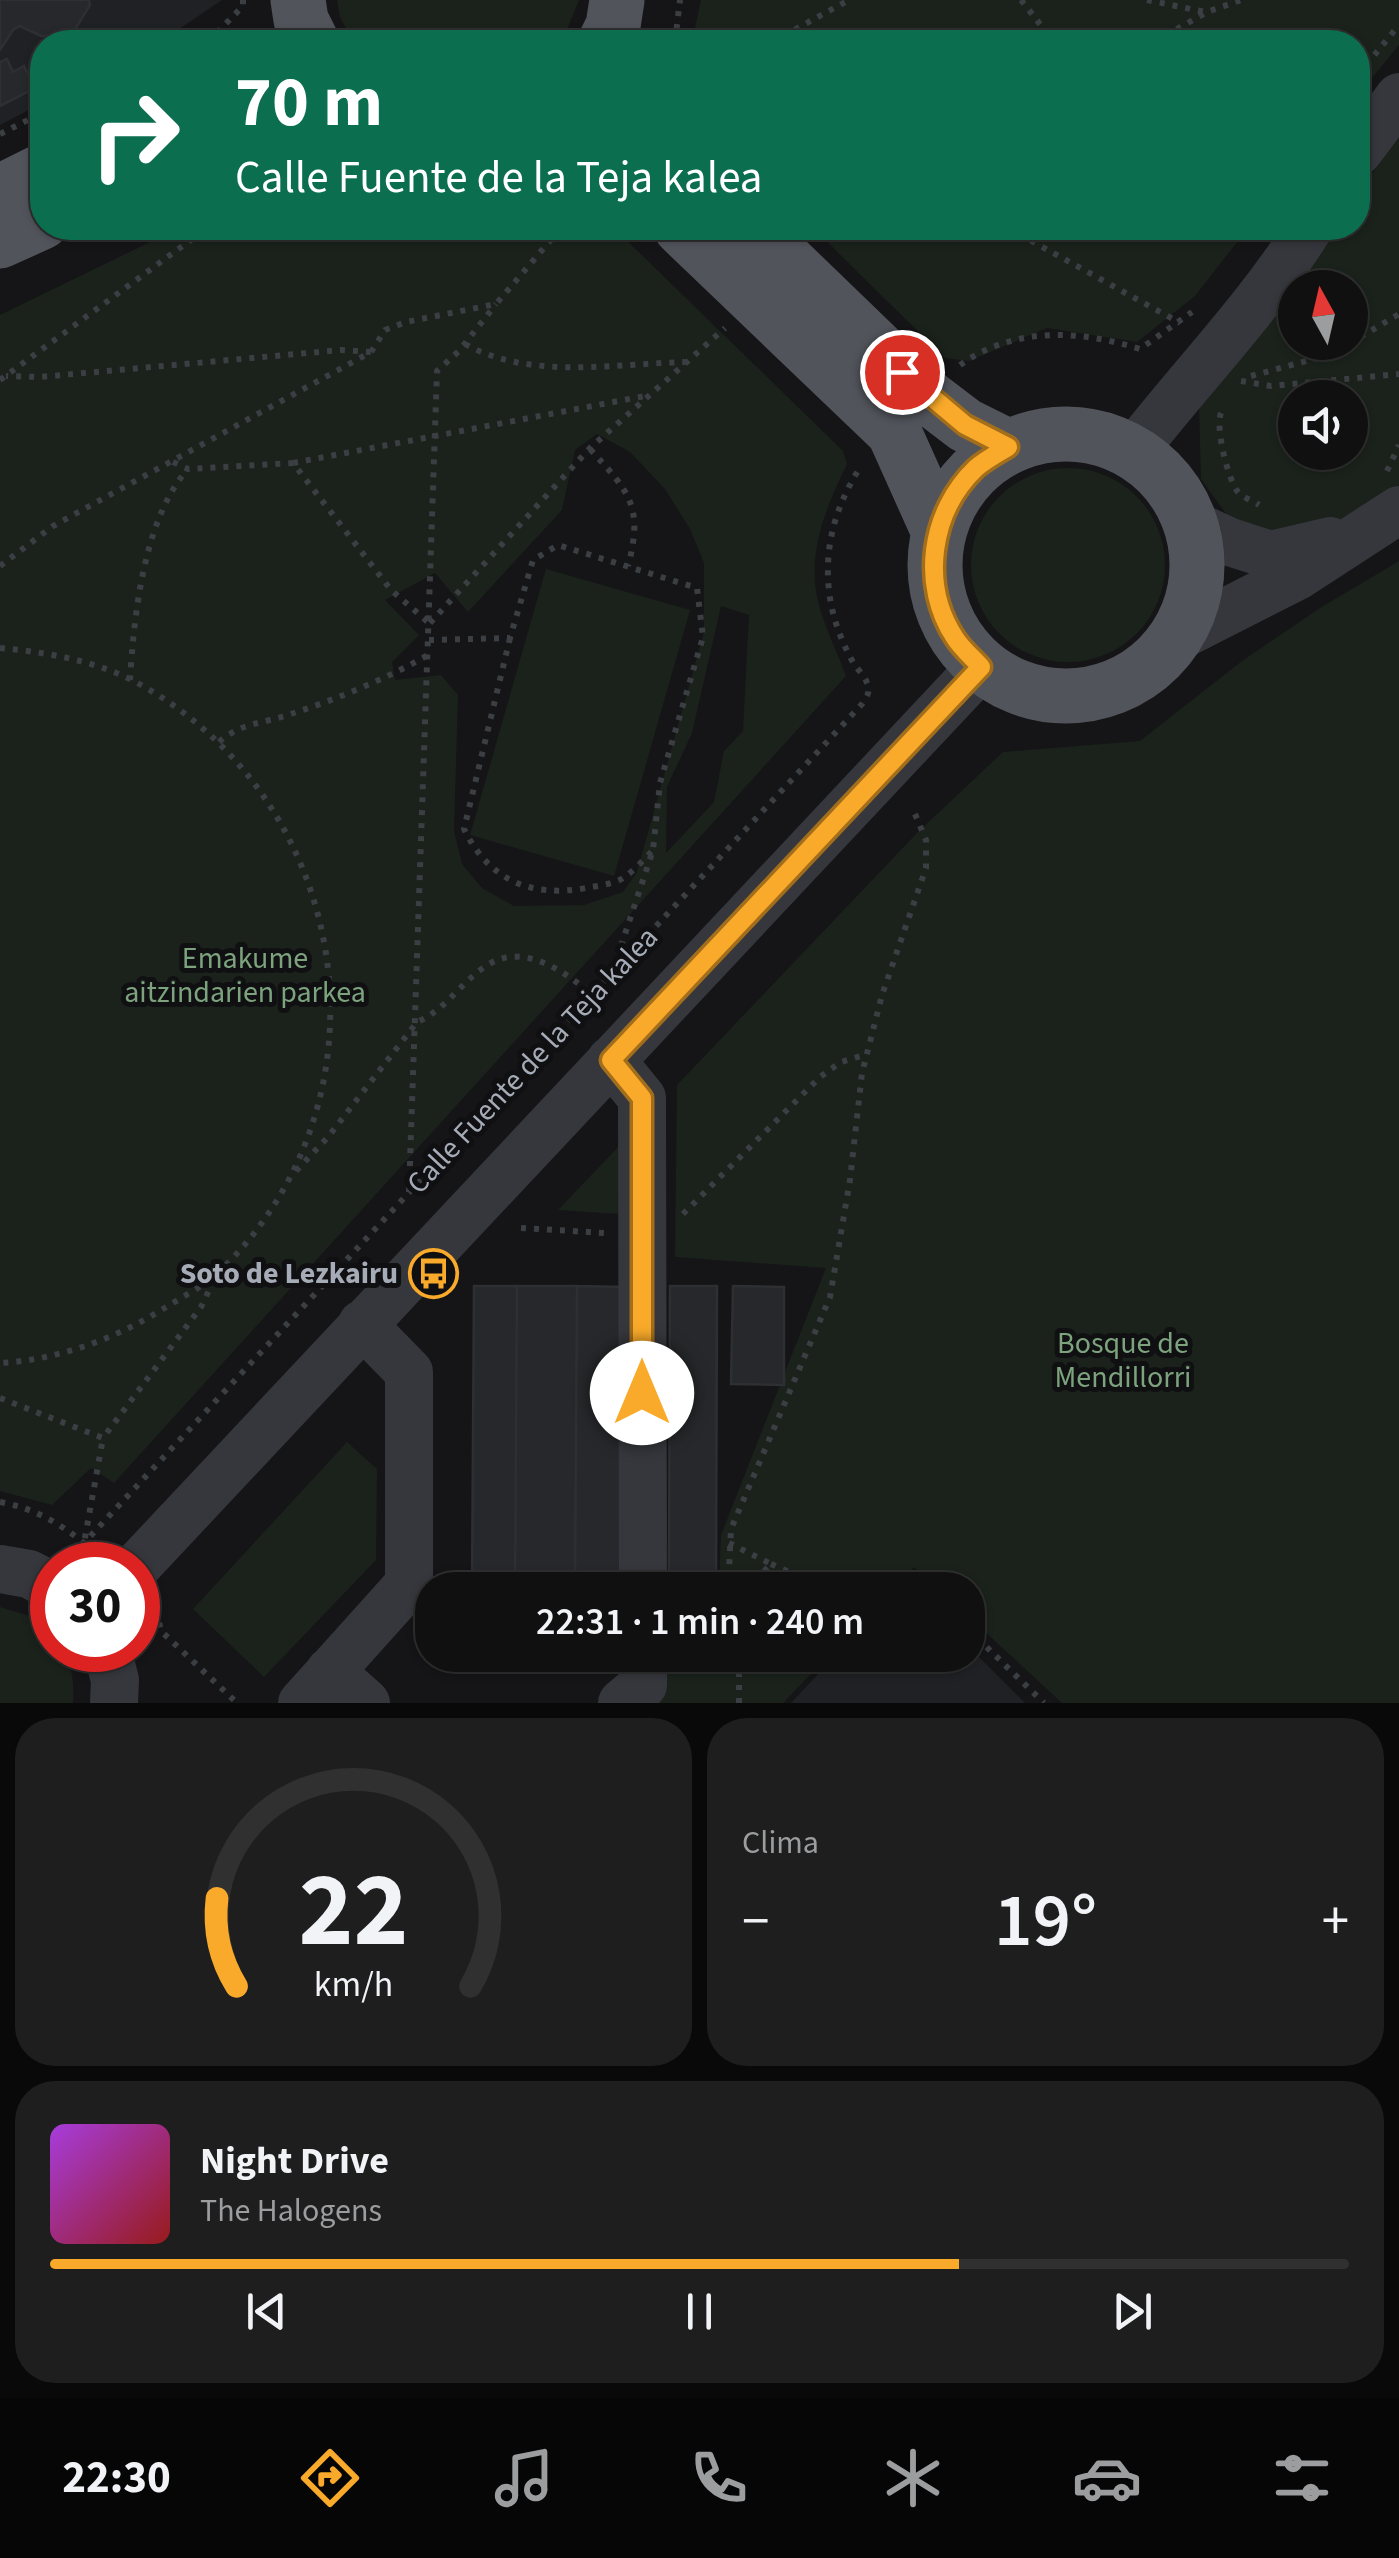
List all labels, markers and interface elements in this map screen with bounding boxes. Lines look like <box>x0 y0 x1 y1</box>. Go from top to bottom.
text: 70 m <box>235 53 383 153</box>
icon: right <box>70 70 200 200</box>
text: Calle Fuente de la Teja kalea <box>235 146 763 210</box>
north arrow <box>1278 270 1368 360</box>
map controls <box>1278 270 1368 470</box>
pin <box>860 330 945 415</box>
icon: arrive <box>875 345 930 400</box>
button: sound <box>1278 380 1368 470</box>
street label: Calle Fuente de la Teja kalea <box>397 917 668 1204</box>
park label: Emakume aitzindarien parkea <box>124 937 366 1014</box>
bus stop icon: Soto de Lezkairu <box>407 1247 459 1299</box>
place label: Soto de Lezkairu <box>180 1252 398 1295</box>
park label: Bosque de Mendillorri <box>1055 1322 1191 1399</box>
position arrow <box>590 1341 694 1445</box>
speed limit sign: 30 <box>30 1542 160 1672</box>
text: 22:31 · 1 min · 240 m <box>536 1595 864 1649</box>
text: Clima <box>742 1820 819 1866</box>
text: 22 <box>299 1838 408 1986</box>
text: 19° <box>994 1868 1097 1975</box>
text: − <box>742 1883 769 1961</box>
text: + <box>1322 1883 1349 1961</box>
text: km/h <box>314 1959 393 2010</box>
text: Night Drive <box>200 2134 389 2188</box>
text: The Halogens <box>200 2188 382 2234</box>
icon: previous <box>239 2284 294 2339</box>
icon: pause <box>672 2284 727 2339</box>
icon: next <box>1105 2284 1160 2339</box>
icon: directions <box>295 2443 365 2513</box>
icon: music <box>489 2443 559 2513</box>
icon: phone <box>684 2443 754 2513</box>
icon: climate <box>878 2443 948 2513</box>
icon: car <box>1072 2443 1142 2513</box>
icon: filters <box>1267 2443 1337 2513</box>
text: 22:30 <box>62 2446 171 2510</box>

